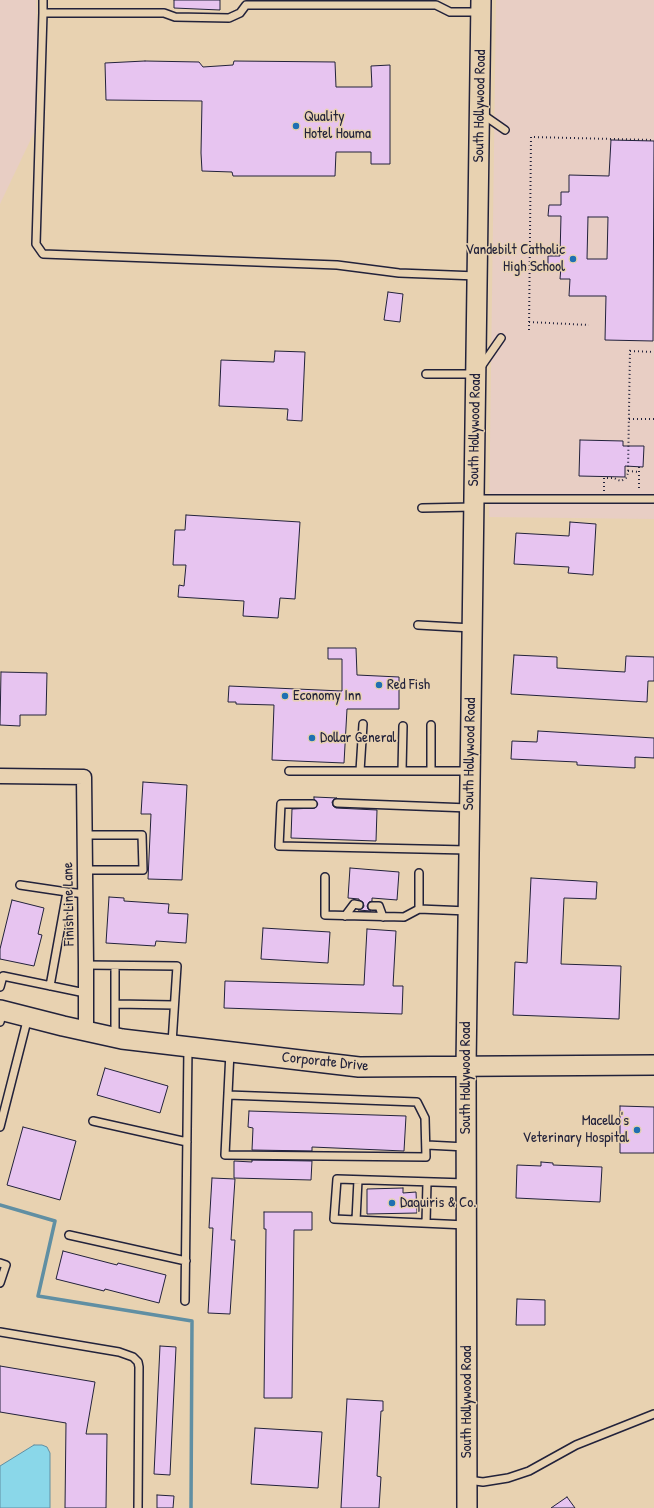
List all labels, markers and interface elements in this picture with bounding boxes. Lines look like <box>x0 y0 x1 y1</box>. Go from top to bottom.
street label: South Hollywood Road <box>470 50 490 162</box>
place label: Quality Hotel Houma <box>304 108 371 143</box>
marker: Quality Hotel Houma <box>291 121 301 131</box>
place label: Vandebilt Catholic High School <box>465 241 565 276</box>
marker: Vandebilt Catholic High School <box>568 254 578 264</box>
street label: South Hollywood Road <box>465 374 485 486</box>
place label: Red Fish <box>387 676 430 694</box>
marker: Red Fish <box>374 680 384 690</box>
place label: Economy Inn <box>293 687 361 705</box>
marker: Economy Inn <box>280 691 290 701</box>
street label: South Hollywood Road <box>460 698 480 810</box>
place label: Dollar General <box>320 729 396 747</box>
marker: Dollar General <box>307 733 317 743</box>
street label: Finish Line Lane <box>59 862 79 946</box>
street label: South Hollywood Road <box>457 1022 475 1134</box>
street label: Corporate Drive <box>281 1049 369 1075</box>
place label: Macello's Veterinary Hospital <box>522 1112 629 1147</box>
marker: Macello's Veterinary Hospital <box>632 1125 642 1135</box>
place label: Daquiris & Co. <box>400 1194 477 1212</box>
marker: Daquiris & Co. <box>387 1198 397 1208</box>
street label: South Hollywood Road <box>458 1346 476 1458</box>

